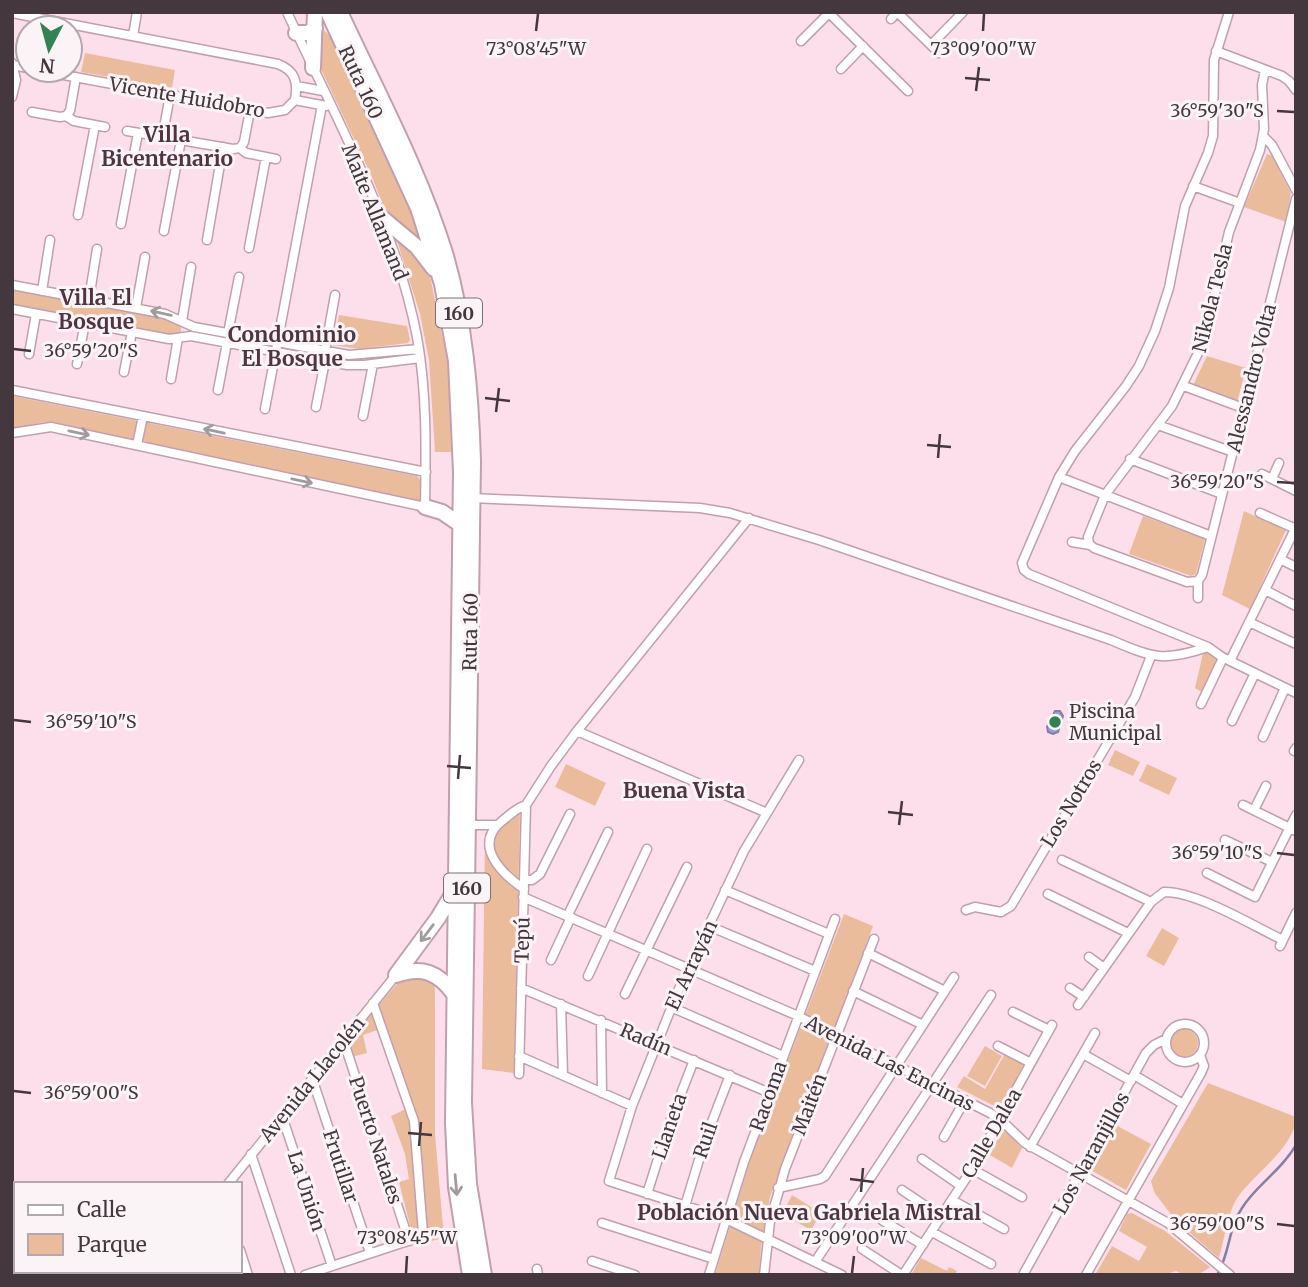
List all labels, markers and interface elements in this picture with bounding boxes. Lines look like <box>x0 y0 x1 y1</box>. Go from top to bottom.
north arrow <box>14 14 84 84</box>
text: 73°08'45"W <box>486 37 587 60</box>
text: 73°09'00"W <box>930 37 1037 60</box>
street label: Ruta 160 <box>334 41 388 123</box>
text: N <box>39 53 56 79</box>
street label: Vicente Huidobro <box>106 71 267 122</box>
text: 36°59'30"S <box>1170 99 1264 122</box>
district label: Villa Bicentenario <box>101 121 233 172</box>
street label: Maite Allamand <box>337 140 413 284</box>
street label: Nikola Tesla <box>1187 241 1237 355</box>
district label: Villa El Bosque <box>58 284 134 335</box>
road number: 160 <box>436 298 482 328</box>
street label: Alessandro Volta <box>1221 301 1281 456</box>
one-way arrow <box>150 306 173 319</box>
district label: Condominio El Bosque <box>228 321 356 372</box>
text: 36°59'20"S <box>44 339 138 362</box>
one-way arrow <box>203 424 226 438</box>
one-way arrow <box>67 426 90 440</box>
text: 36°59'20"S <box>1170 470 1264 493</box>
one-way arrow <box>290 474 313 488</box>
street label: Ruta 160 <box>457 593 483 671</box>
place label: Piscina Municipal <box>1069 699 1161 745</box>
text: 36°59'10"S <box>46 710 137 733</box>
marker: Piscina Municipal <box>1047 714 1063 730</box>
street label: Los Notros <box>1035 755 1107 851</box>
district label: Buena Vista <box>623 777 746 804</box>
text: 36°59'10"S <box>1172 841 1263 864</box>
road number: 160 <box>444 874 490 903</box>
street label: El Arrayán <box>660 916 722 1014</box>
street label: Tepú <box>510 917 534 963</box>
one-way arrow <box>420 923 435 942</box>
street label: Avenida Las Encinas <box>801 1009 979 1116</box>
street label: Avenida Llacolén <box>253 1011 370 1147</box>
street label: Radín <box>617 1017 676 1061</box>
street label: Racoma <box>744 1058 792 1134</box>
street label: Maitén <box>786 1069 832 1138</box>
street label: Puerto Natales <box>344 1073 408 1207</box>
text: 36°59'00"S <box>44 1081 139 1104</box>
street label: Calle Dalea <box>956 1084 1026 1182</box>
street label: Los Naranjillos <box>1048 1088 1134 1218</box>
street label: Llaneta <box>647 1090 691 1162</box>
street label: Ruil <box>688 1119 722 1161</box>
street label: Frutillar <box>318 1126 364 1206</box>
street label: La Unión <box>283 1148 331 1235</box>
one-way arrow <box>450 1173 463 1196</box>
legend <box>14 1182 242 1273</box>
text: Calle <box>77 1196 126 1223</box>
district label: Población Nueva Gabriela Mistral <box>637 1199 981 1226</box>
text: 36°59'00"S <box>1170 1212 1265 1235</box>
text: 73°08'45"W <box>357 1226 458 1249</box>
text: 73°09'00"W <box>801 1226 908 1249</box>
text: Parque <box>77 1231 147 1258</box>

